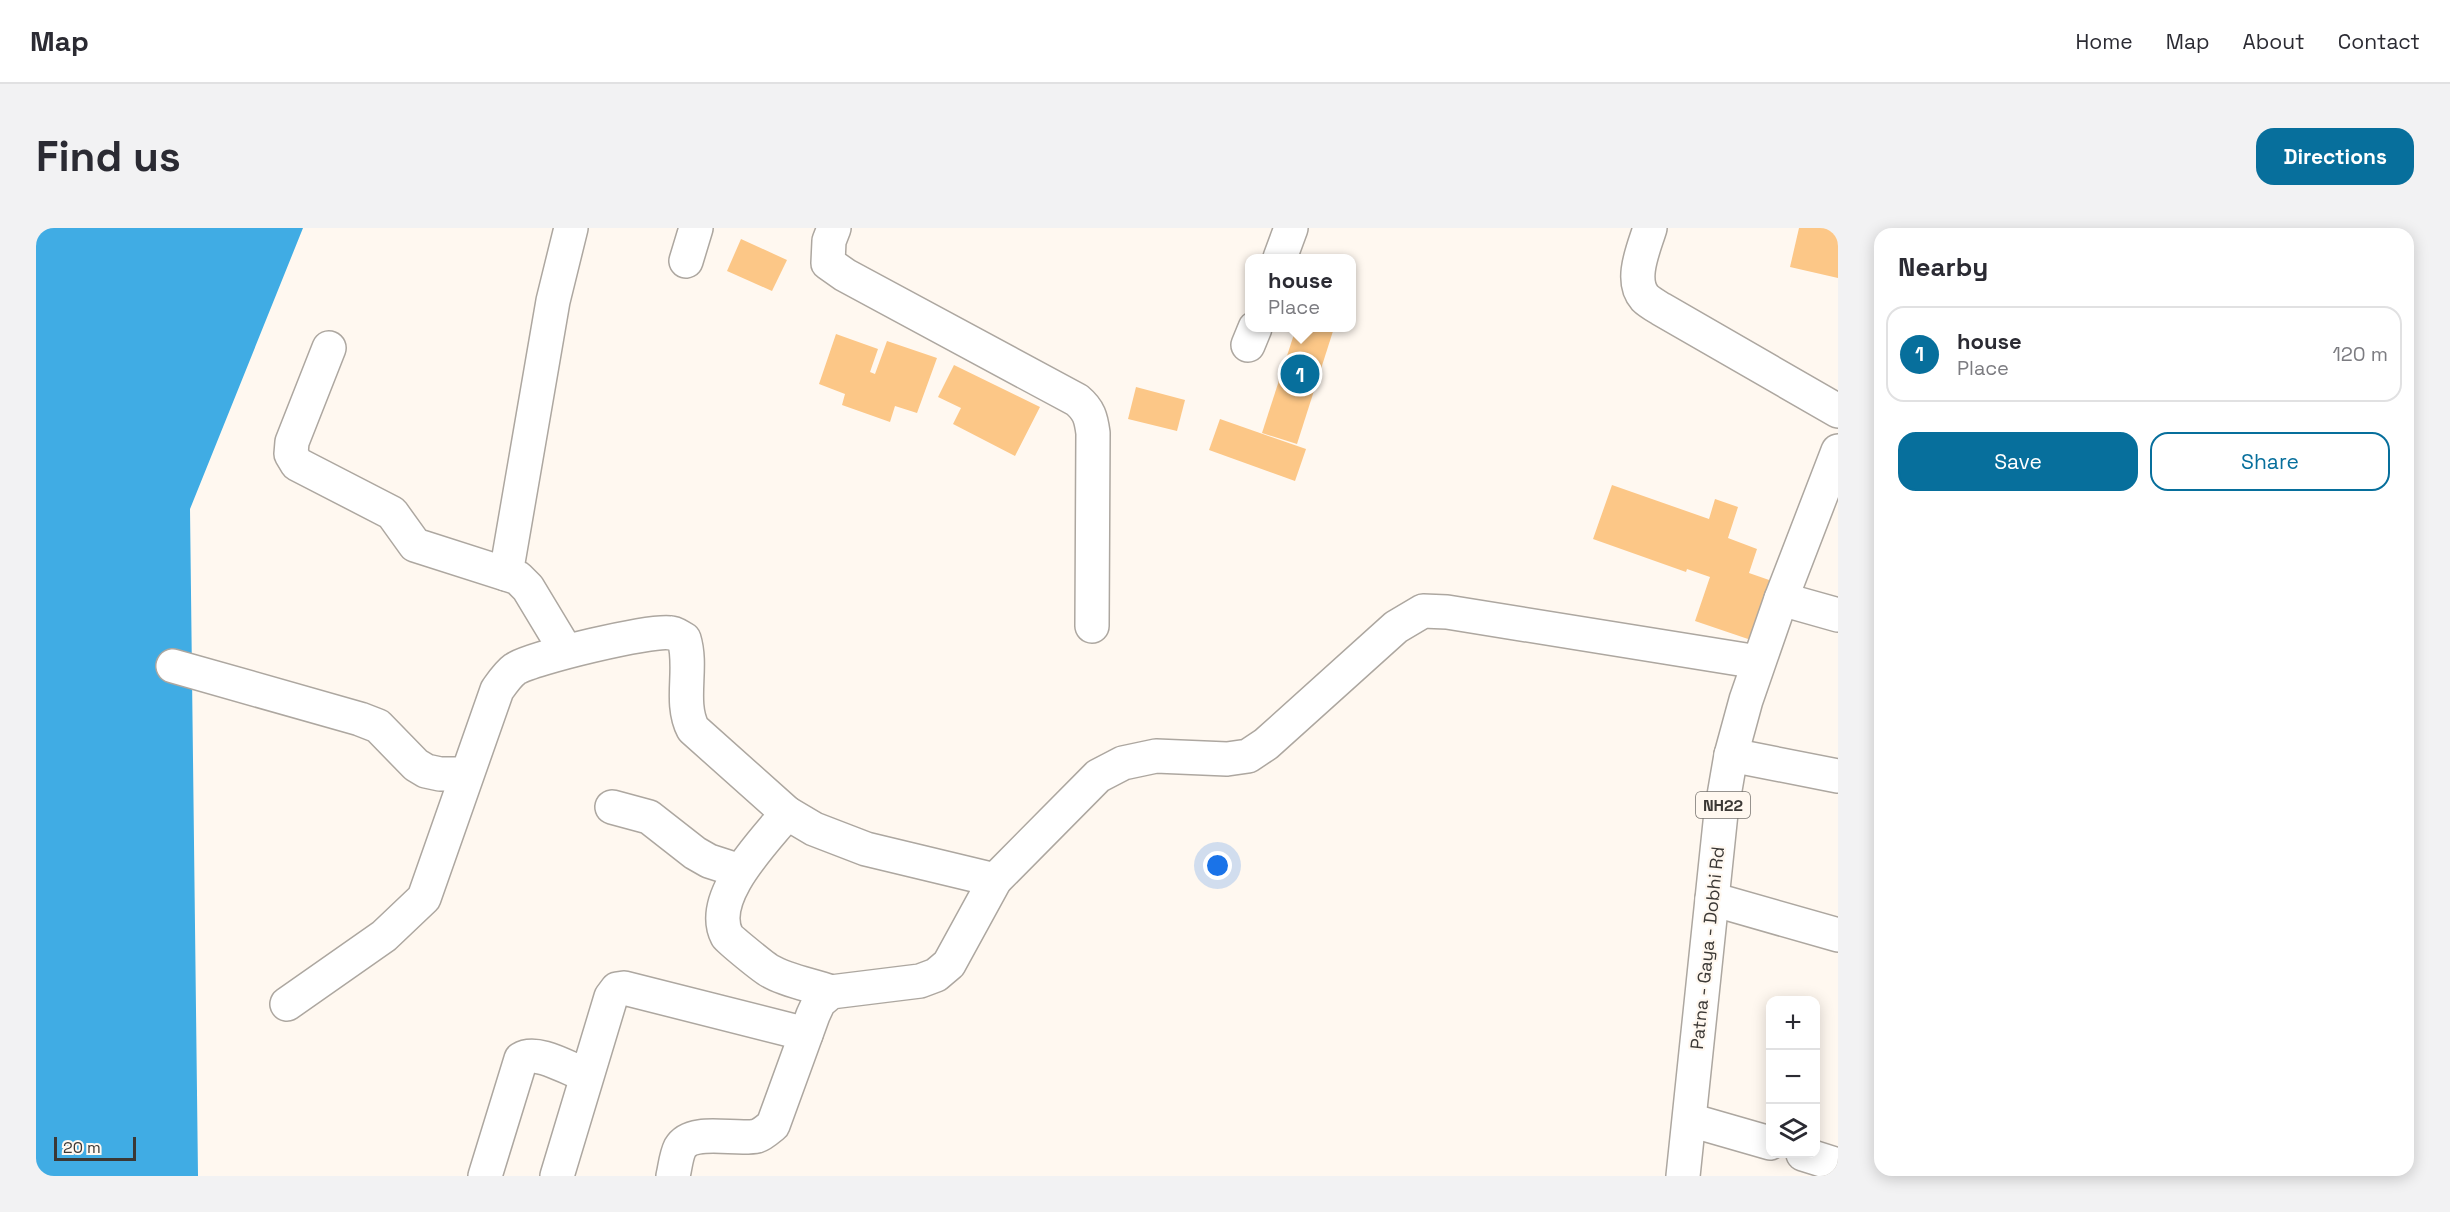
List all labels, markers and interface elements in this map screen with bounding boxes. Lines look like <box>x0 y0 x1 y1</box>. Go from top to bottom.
text: Map <box>30 23 89 59</box>
text: Home <box>2075 28 2133 55</box>
text: Map <box>2166 28 2210 55</box>
text: About <box>2243 28 2305 55</box>
text: Contact <box>2338 28 2420 55</box>
button: Directions <box>2256 128 2414 185</box>
text: Find us <box>36 130 181 183</box>
text: Nearby <box>1898 250 1988 284</box>
popup <box>1245 254 1356 332</box>
text: house <box>1268 266 1333 294</box>
text: Place <box>1268 294 1320 320</box>
text: house <box>1957 327 2022 355</box>
text: 1 <box>1915 341 1924 367</box>
text: 120 m <box>2332 341 2388 367</box>
pin: 1 <box>1280 352 1320 396</box>
text: Place <box>1957 355 2009 381</box>
button: Save <box>1898 432 2138 491</box>
button: Share <box>2150 432 2390 491</box>
road number: NH22 <box>1696 792 1750 818</box>
street label: Patna - Gaya - Dobhi Rd <box>1685 845 1729 1051</box>
your location <box>1203 851 1232 880</box>
map controls <box>1766 996 1820 1158</box>
button: + <box>1766 996 1820 1050</box>
button: − <box>1766 1050 1820 1104</box>
button: layers <box>1766 1104 1820 1158</box>
scale bar <box>54 1134 136 1162</box>
text: 20 m <box>63 1137 101 1158</box>

